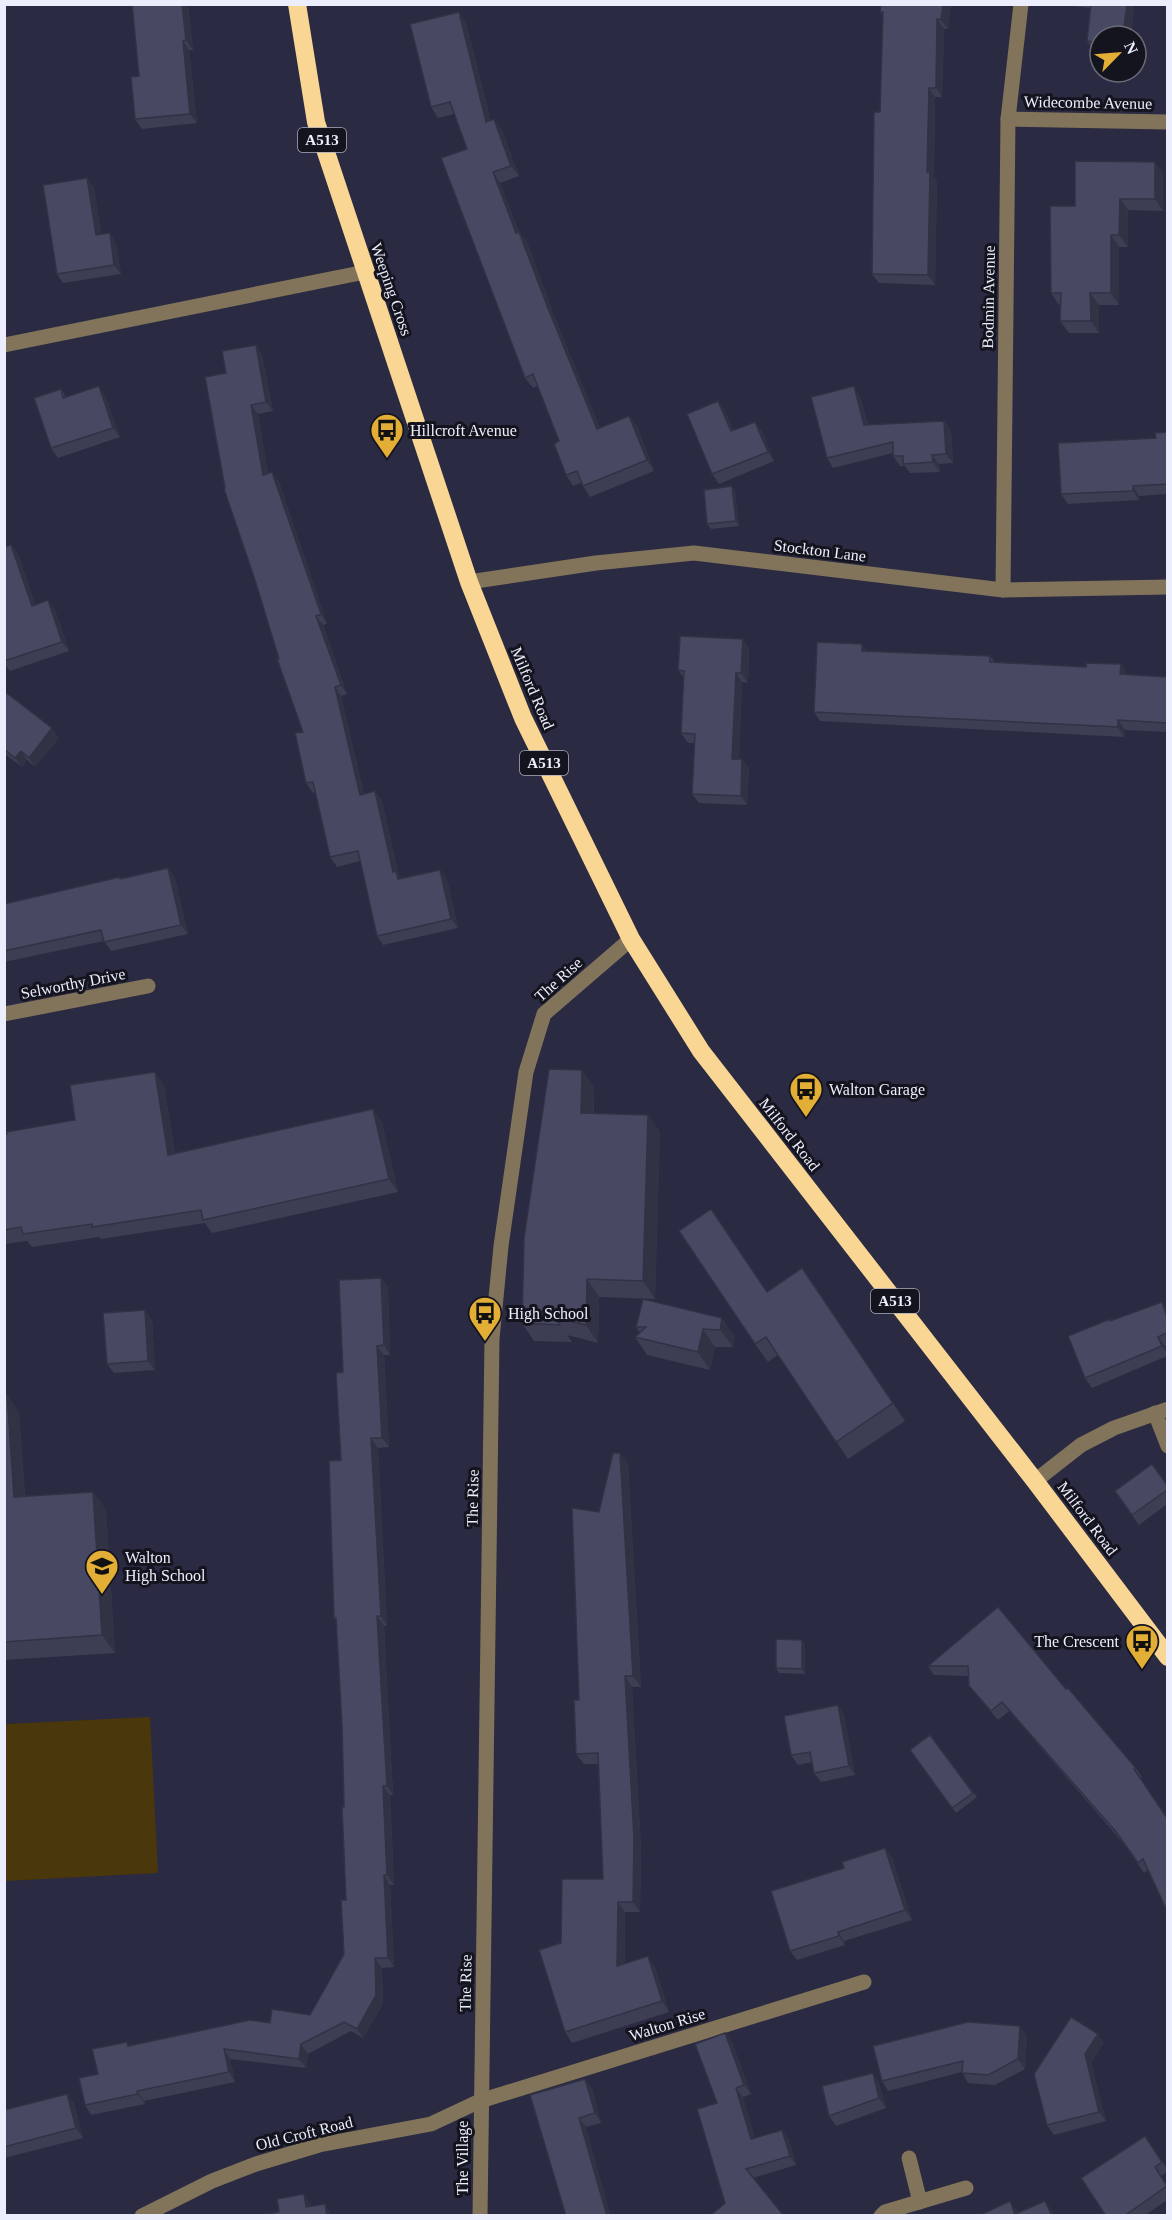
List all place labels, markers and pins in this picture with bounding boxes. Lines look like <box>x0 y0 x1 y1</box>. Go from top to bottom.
bus stop icon: Hillcroft Avenue <box>369 412 405 459</box>
place label: Hillcroft Avenue <box>410 422 517 439</box>
bus stop icon: Walton Garage <box>788 1071 824 1118</box>
place label: Walton Garage <box>829 1081 925 1099</box>
bus stop icon: High School <box>467 1295 503 1342</box>
place label: High School <box>508 1305 589 1323</box>
school or university icon: Walton High School <box>84 1548 120 1595</box>
place label: Walton High School <box>125 1549 206 1585</box>
bus stop icon: The Crescent <box>1124 1623 1160 1670</box>
place label: The Crescent <box>1034 1633 1120 1650</box>

